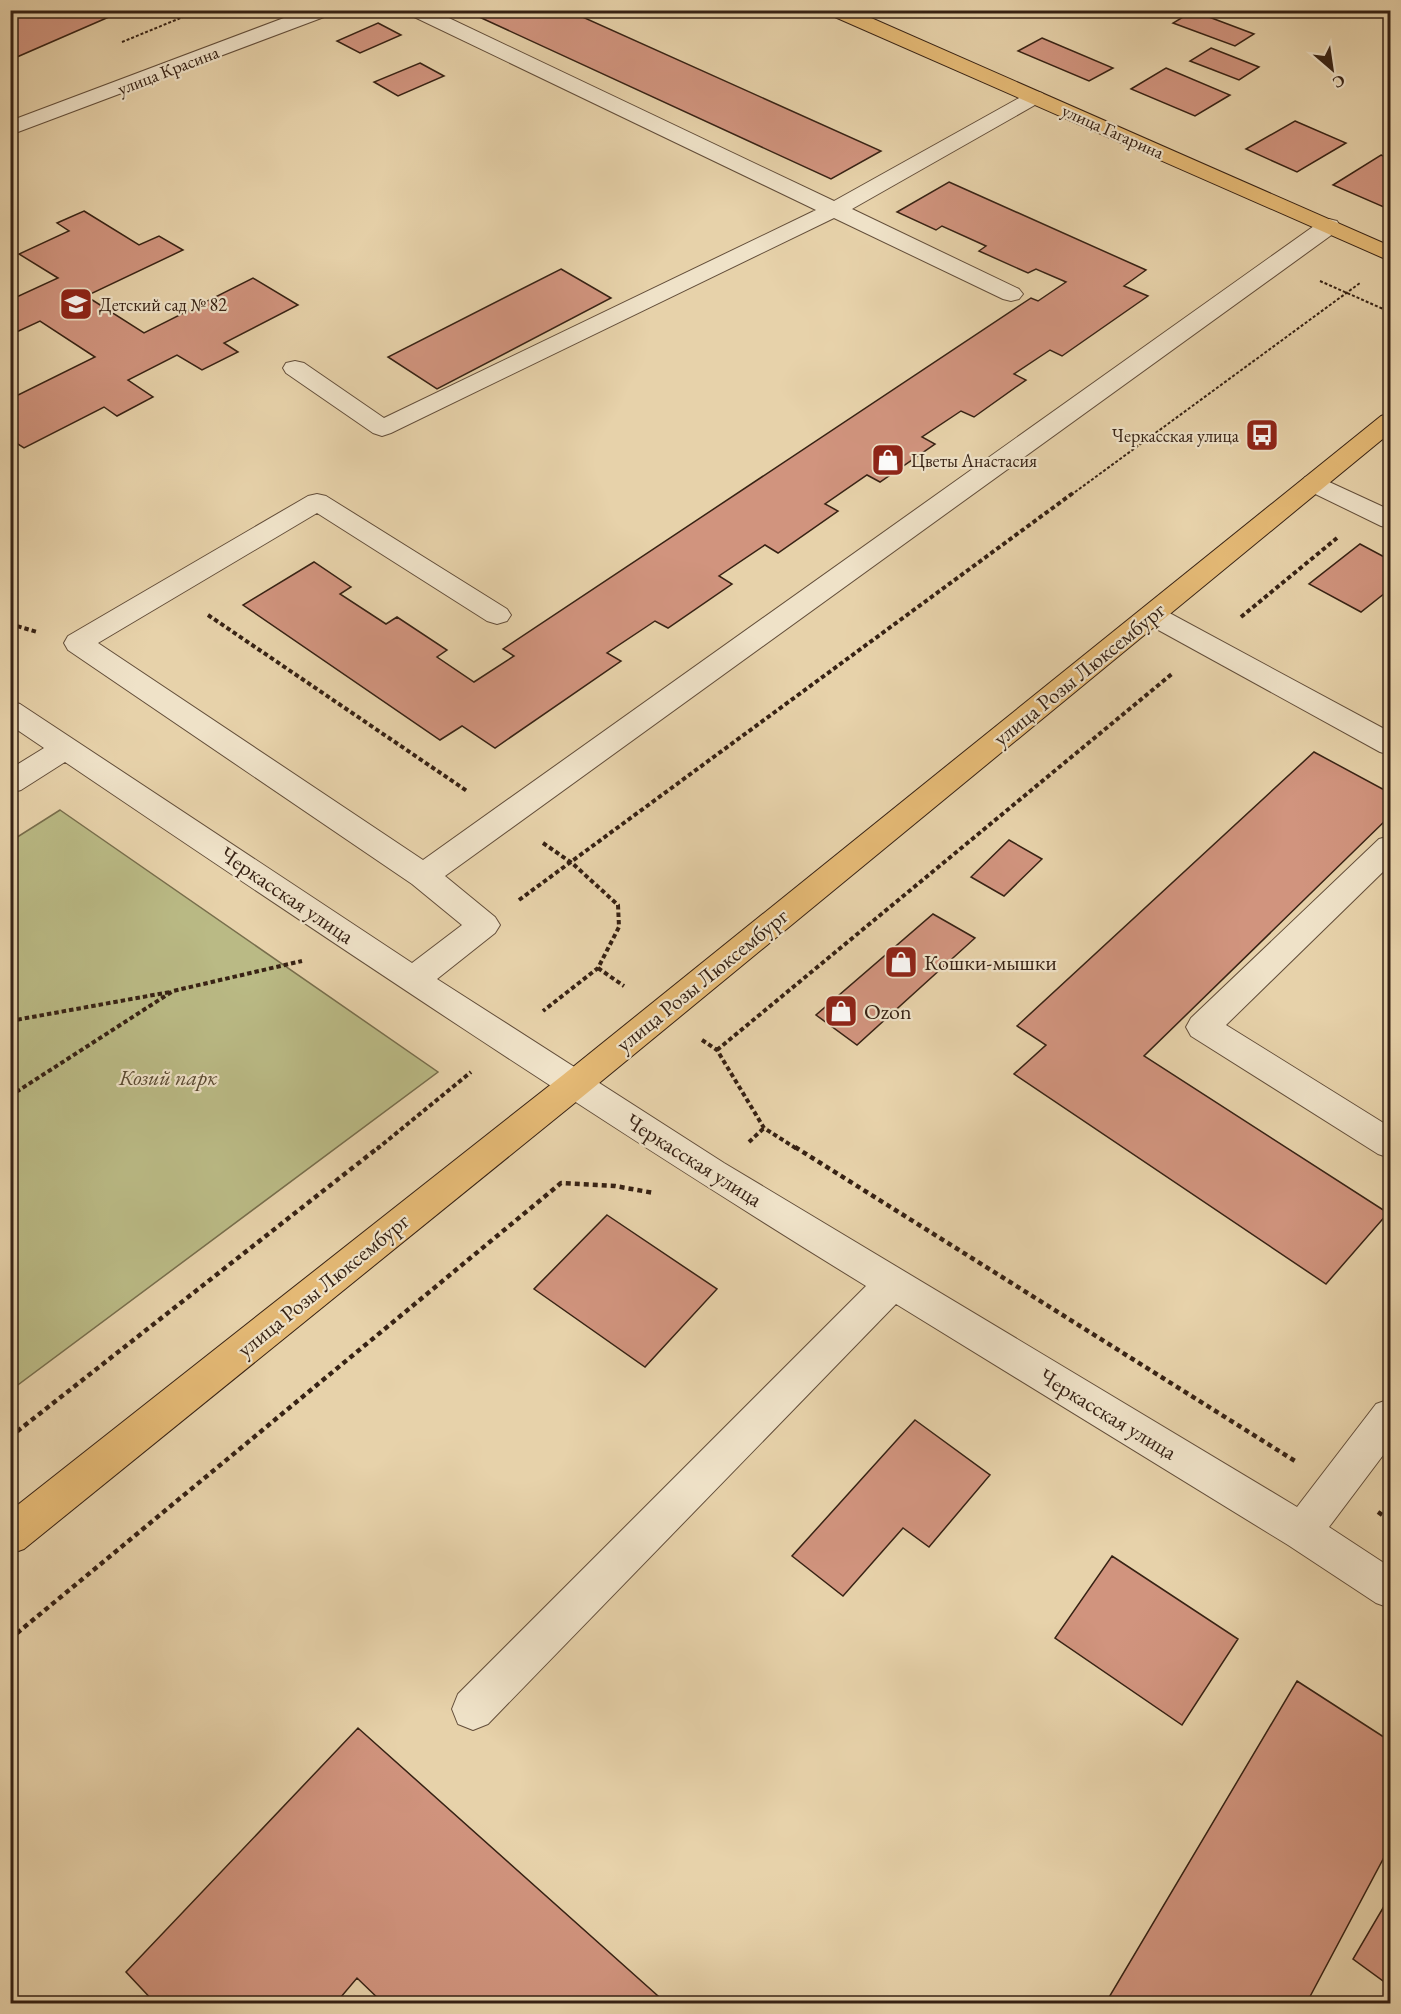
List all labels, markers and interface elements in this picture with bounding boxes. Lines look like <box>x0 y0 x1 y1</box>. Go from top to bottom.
north arrow <box>1302 39 1362 99</box>
street label: улица Красина <box>114 40 223 100</box>
text: С <box>1329 70 1349 94</box>
street label: улица Гагарина <box>1058 98 1168 164</box>
school or university icon: Детский сад № 82 <box>58 286 94 322</box>
place label: Детский сад № 82 <box>99 293 227 316</box>
bus stop icon: Черкасская улица <box>1244 417 1280 453</box>
place label: Черкасская улица <box>1112 424 1240 447</box>
shop icon: Цветы Анастасия <box>870 442 906 478</box>
place label: Цветы Анастасия <box>911 449 1037 472</box>
street label: улица Розы Люксембург <box>987 595 1171 752</box>
street label: Черкасская улица <box>214 839 360 951</box>
street label: улица Розы Люксембург <box>610 901 794 1058</box>
shop icon: Кошки-мышки <box>883 944 919 980</box>
place label: Кошки-мышки <box>924 948 1057 977</box>
shop icon: Ozon <box>823 993 859 1029</box>
place label: Ozon <box>864 997 912 1026</box>
park label: Козий парк <box>118 1063 218 1092</box>
street label: Черкасская улица <box>620 1106 768 1214</box>
street label: улица Розы Люксембург <box>231 1206 415 1363</box>
street label: Черкасская улица <box>1034 1362 1182 1467</box>

